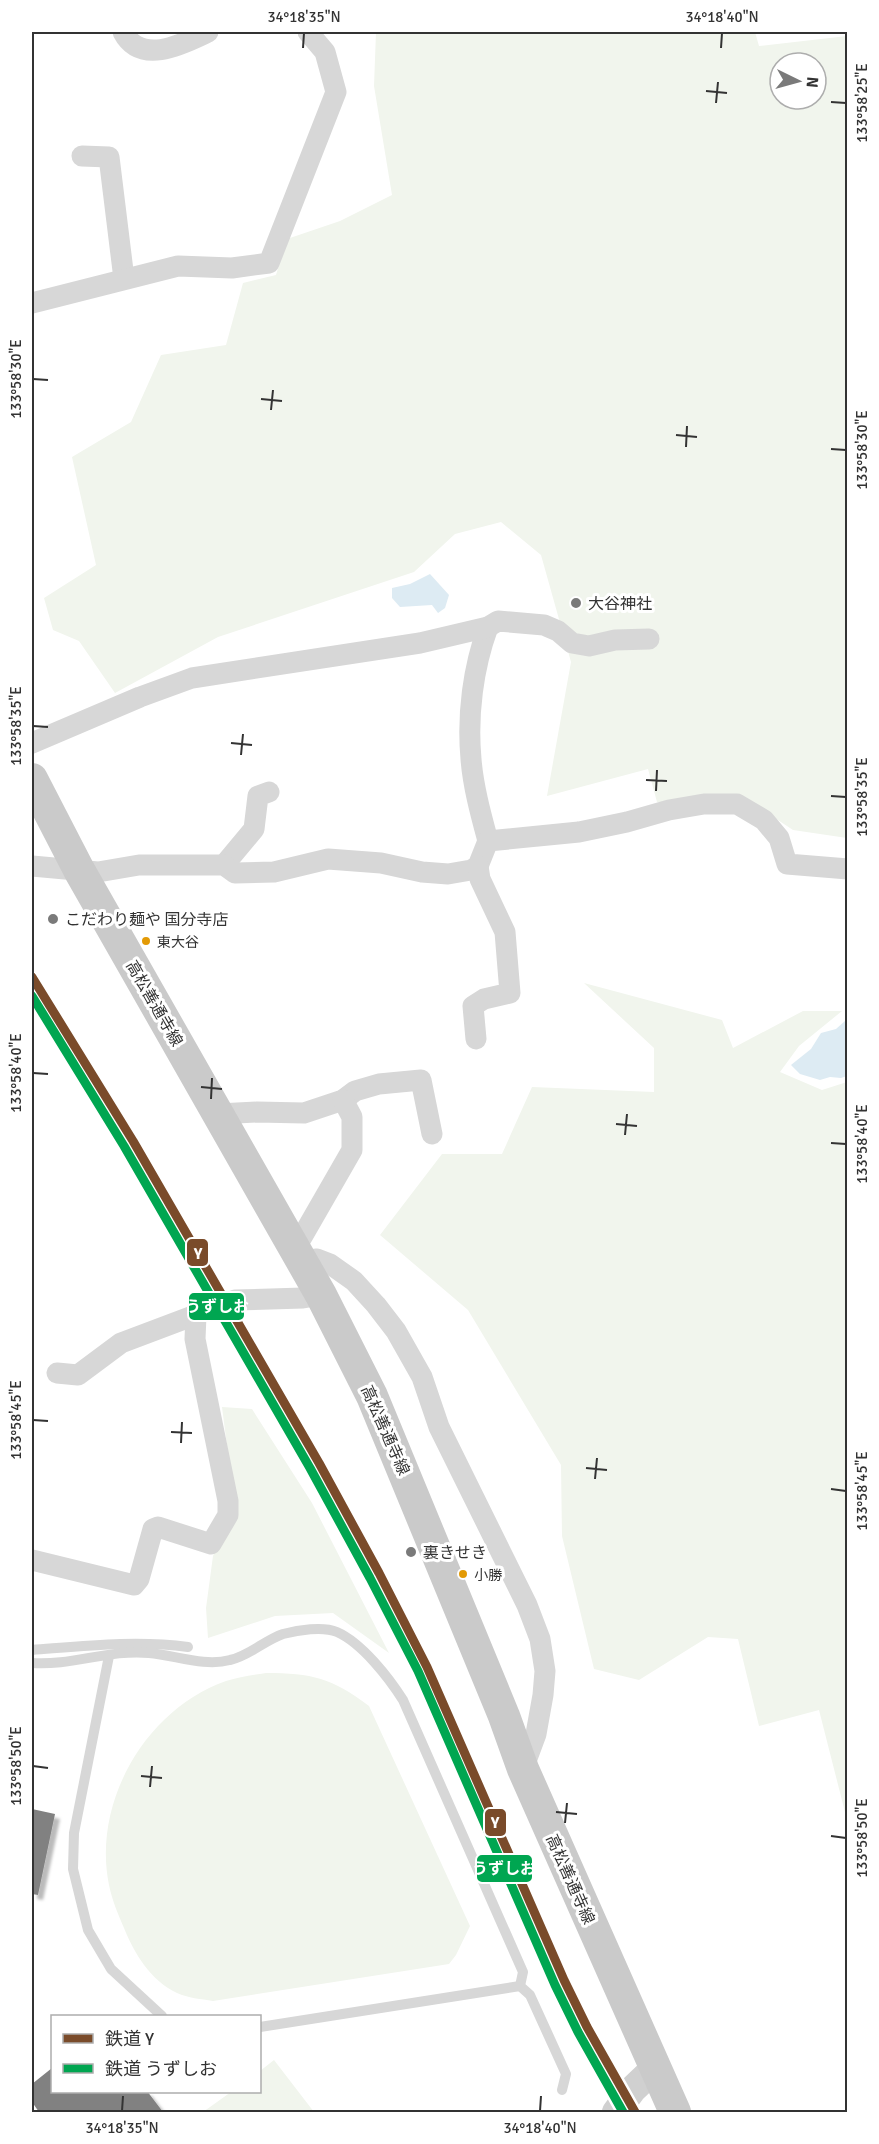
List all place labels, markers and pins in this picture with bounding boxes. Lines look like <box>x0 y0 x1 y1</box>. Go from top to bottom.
place label: 大谷神社 <box>588 594 652 614</box>
marker: 大谷神社 <box>569 596 583 610</box>
place label: こだわり麺や 国分寺店 <box>65 910 229 930</box>
marker: こだわり麺や 国分寺店 <box>46 912 60 926</box>
place label: 東大谷 <box>157 934 199 951</box>
marker: 東大谷 <box>140 935 152 947</box>
place label: 裏きせき <box>423 1543 487 1563</box>
marker: 裏きせき <box>404 1545 418 1559</box>
place label: 小勝 <box>474 1567 503 1584</box>
marker: 小勝 <box>457 1568 469 1580</box>

